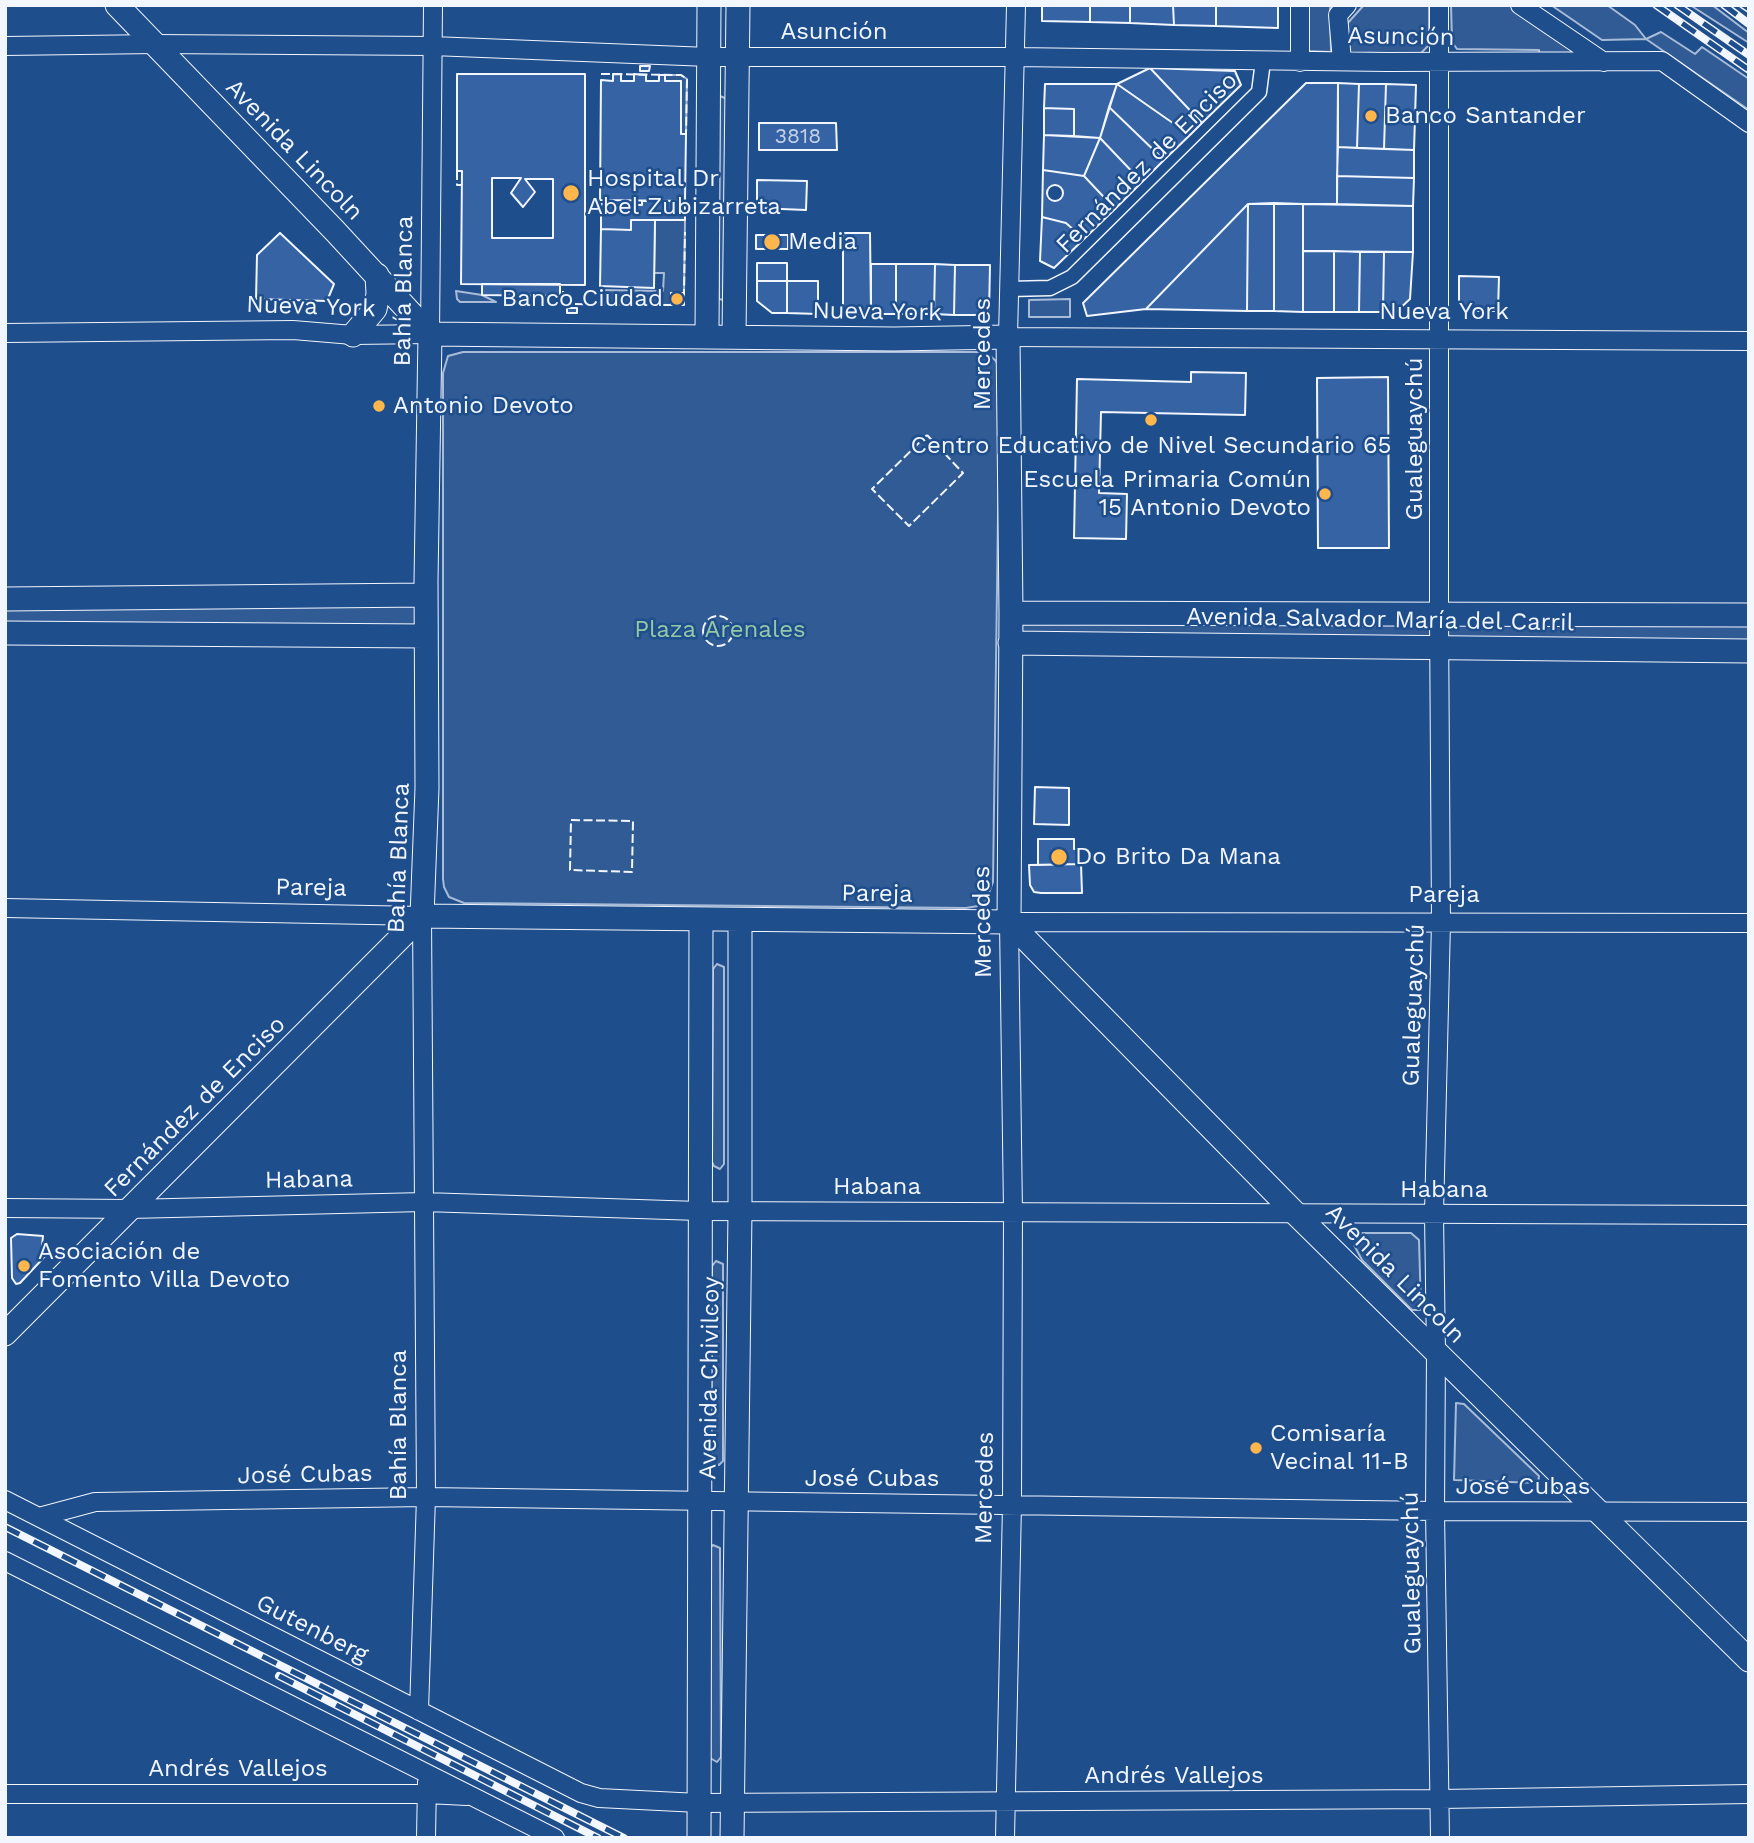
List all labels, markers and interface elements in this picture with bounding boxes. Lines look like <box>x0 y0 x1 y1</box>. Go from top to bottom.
street label: Asunción <box>780 18 888 46</box>
street label: Asunción <box>1347 22 1455 52</box>
street label: Fernández de Enciso <box>1050 66 1244 260</box>
street label: Avenida Lincoln <box>219 73 369 227</box>
place label: Banco Santander <box>1385 102 1586 130</box>
marker: Banco Santander <box>1363 108 1379 124</box>
house number: 3818 <box>775 124 821 150</box>
place label: Hospital Dr Abel Zubizarreta <box>587 165 781 221</box>
marker: Hospital Dr Abel Zubizarreta <box>561 183 581 203</box>
street label: Bahía Blanca <box>388 215 420 367</box>
place label: Media <box>788 228 857 256</box>
marker: Media <box>762 232 782 252</box>
place label: Banco Ciudad <box>502 285 663 313</box>
street label: Nueva York <box>246 290 376 324</box>
marker: Banco Ciudad <box>669 291 685 307</box>
street label: Nueva York <box>812 296 942 328</box>
street label: Mercedes <box>969 298 997 410</box>
street label: Nueva York <box>1379 298 1509 326</box>
street label: Gualeguaychú <box>1401 358 1429 520</box>
place label: Antonio Devoto <box>393 392 574 420</box>
marker: Antonio Devoto <box>371 398 387 414</box>
marker: Centro Educativo de Nivel Secundario 65 <box>1143 412 1159 428</box>
place label: Centro Educativo de Nivel Secundario 65 <box>910 432 1392 460</box>
place label: Escuela Primaria Común 15 Antonio Devoto <box>1023 466 1311 522</box>
marker: Escuela Primaria Común 15 Antonio Devoto <box>1317 486 1333 502</box>
street label: Avenida Salvador María del Carril <box>1186 602 1574 638</box>
park label: Plaza Arenales <box>634 616 806 644</box>
street label: Bahía Blanca <box>382 782 416 934</box>
place label: Do Brito Da Mana <box>1075 843 1281 871</box>
marker: Do Brito Da Mana <box>1049 847 1069 867</box>
street label: Mercedes <box>968 866 998 978</box>
street label: Pareja <box>275 873 347 903</box>
street label: Pareja <box>841 879 913 909</box>
street label: Pareja <box>1408 881 1480 909</box>
street label: Gualeguaychú <box>1397 923 1431 1087</box>
street label: Fernández de Enciso <box>98 1010 292 1204</box>
street label: Habana <box>265 1165 353 1195</box>
street label: Habana <box>833 1173 921 1201</box>
street label: Habana <box>1400 1176 1488 1204</box>
street label: Avenida Lincoln <box>1319 1198 1471 1350</box>
place label: Asociación de Fomento Villa Devoto <box>38 1238 290 1294</box>
marker: Asociación de Fomento Villa Devoto <box>16 1258 32 1274</box>
street label: Avenida Chivilcoy <box>694 1276 726 1480</box>
street label: Bahía Blanca <box>385 1350 413 1500</box>
place label: Comisaría Vecinal 11-B <box>1270 1420 1409 1476</box>
street label: Mercedes <box>970 1432 1000 1544</box>
marker: Comisaría Vecinal 11-B <box>1248 1440 1264 1456</box>
street label: José Cubas <box>237 1459 373 1491</box>
street label: José Cubas <box>804 1465 940 1493</box>
street label: José Cubas <box>1455 1473 1591 1501</box>
street label: Gualeguaychú <box>1396 1491 1428 1655</box>
street label: Gutenberg <box>251 1589 373 1669</box>
street label: Andrés Vallejos <box>148 1755 328 1783</box>
street label: Andrés Vallejos <box>1084 1762 1264 1790</box>

